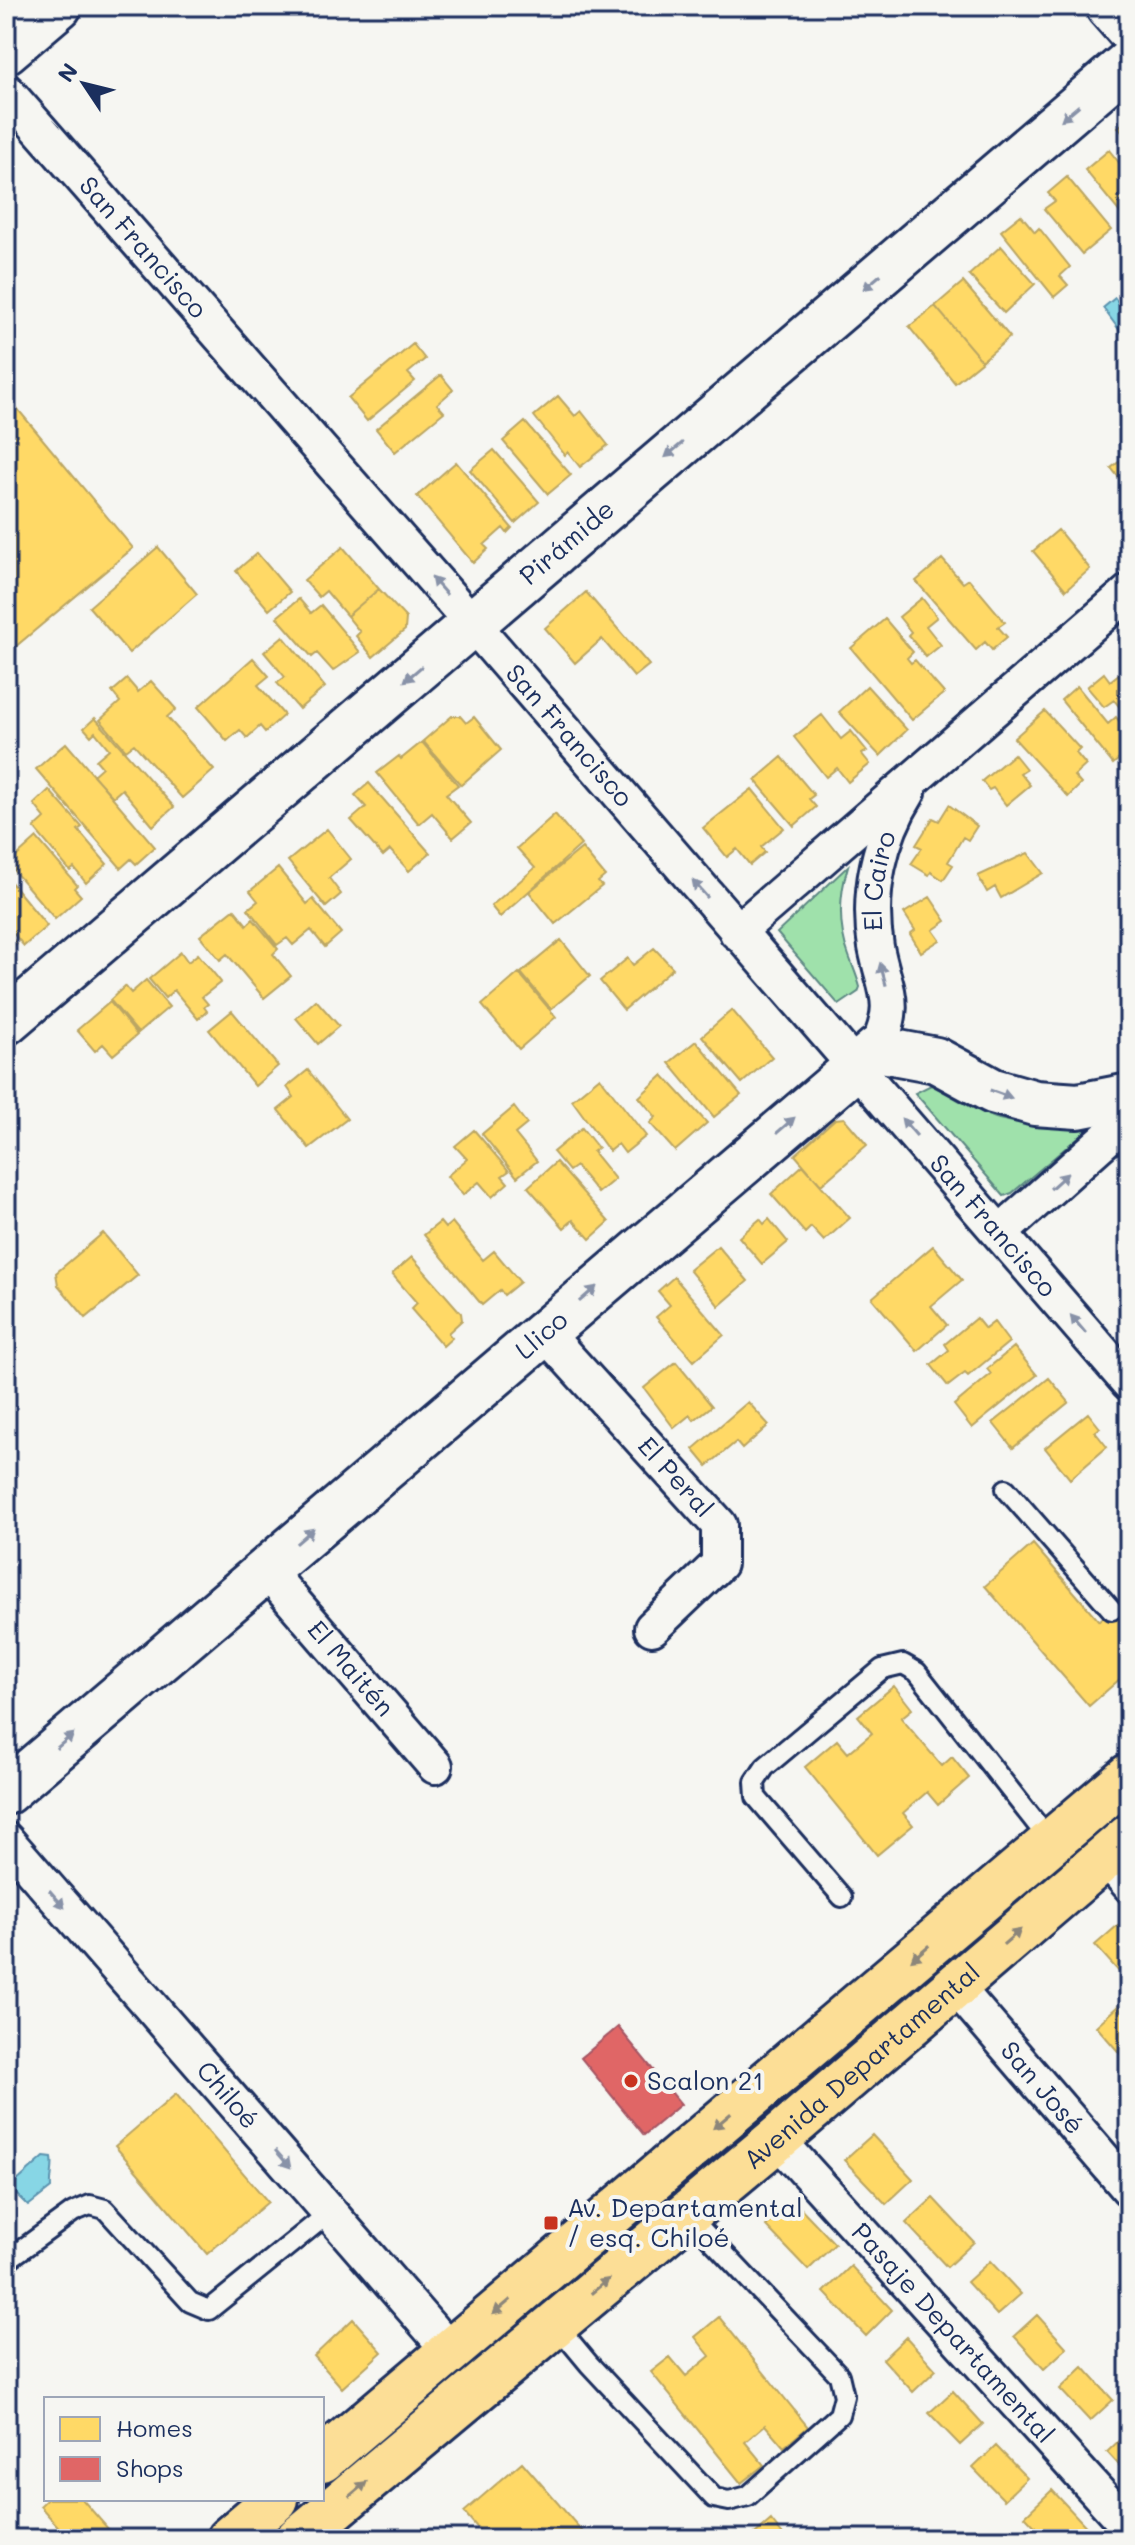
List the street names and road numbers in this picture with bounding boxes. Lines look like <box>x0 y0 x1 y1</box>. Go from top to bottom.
street label: San Francisco <box>72 168 215 325</box>
street label: Pirámide <box>512 492 621 592</box>
street label: San Francisco <box>499 656 641 814</box>
street label: El Cairo <box>855 826 903 932</box>
street label: San Francisco <box>923 1147 1065 1304</box>
street label: Llico <box>508 1302 574 1366</box>
street label: El Peral <box>631 1429 722 1524</box>
street label: El Maitén <box>301 1613 403 1723</box>
street label: Avenida Departamental <box>736 1954 987 2176</box>
street label: San José <box>994 2033 1092 2141</box>
street label: Chiloé <box>190 2053 267 2136</box>
street label: Pasaje Departamental <box>845 2215 1063 2450</box>

